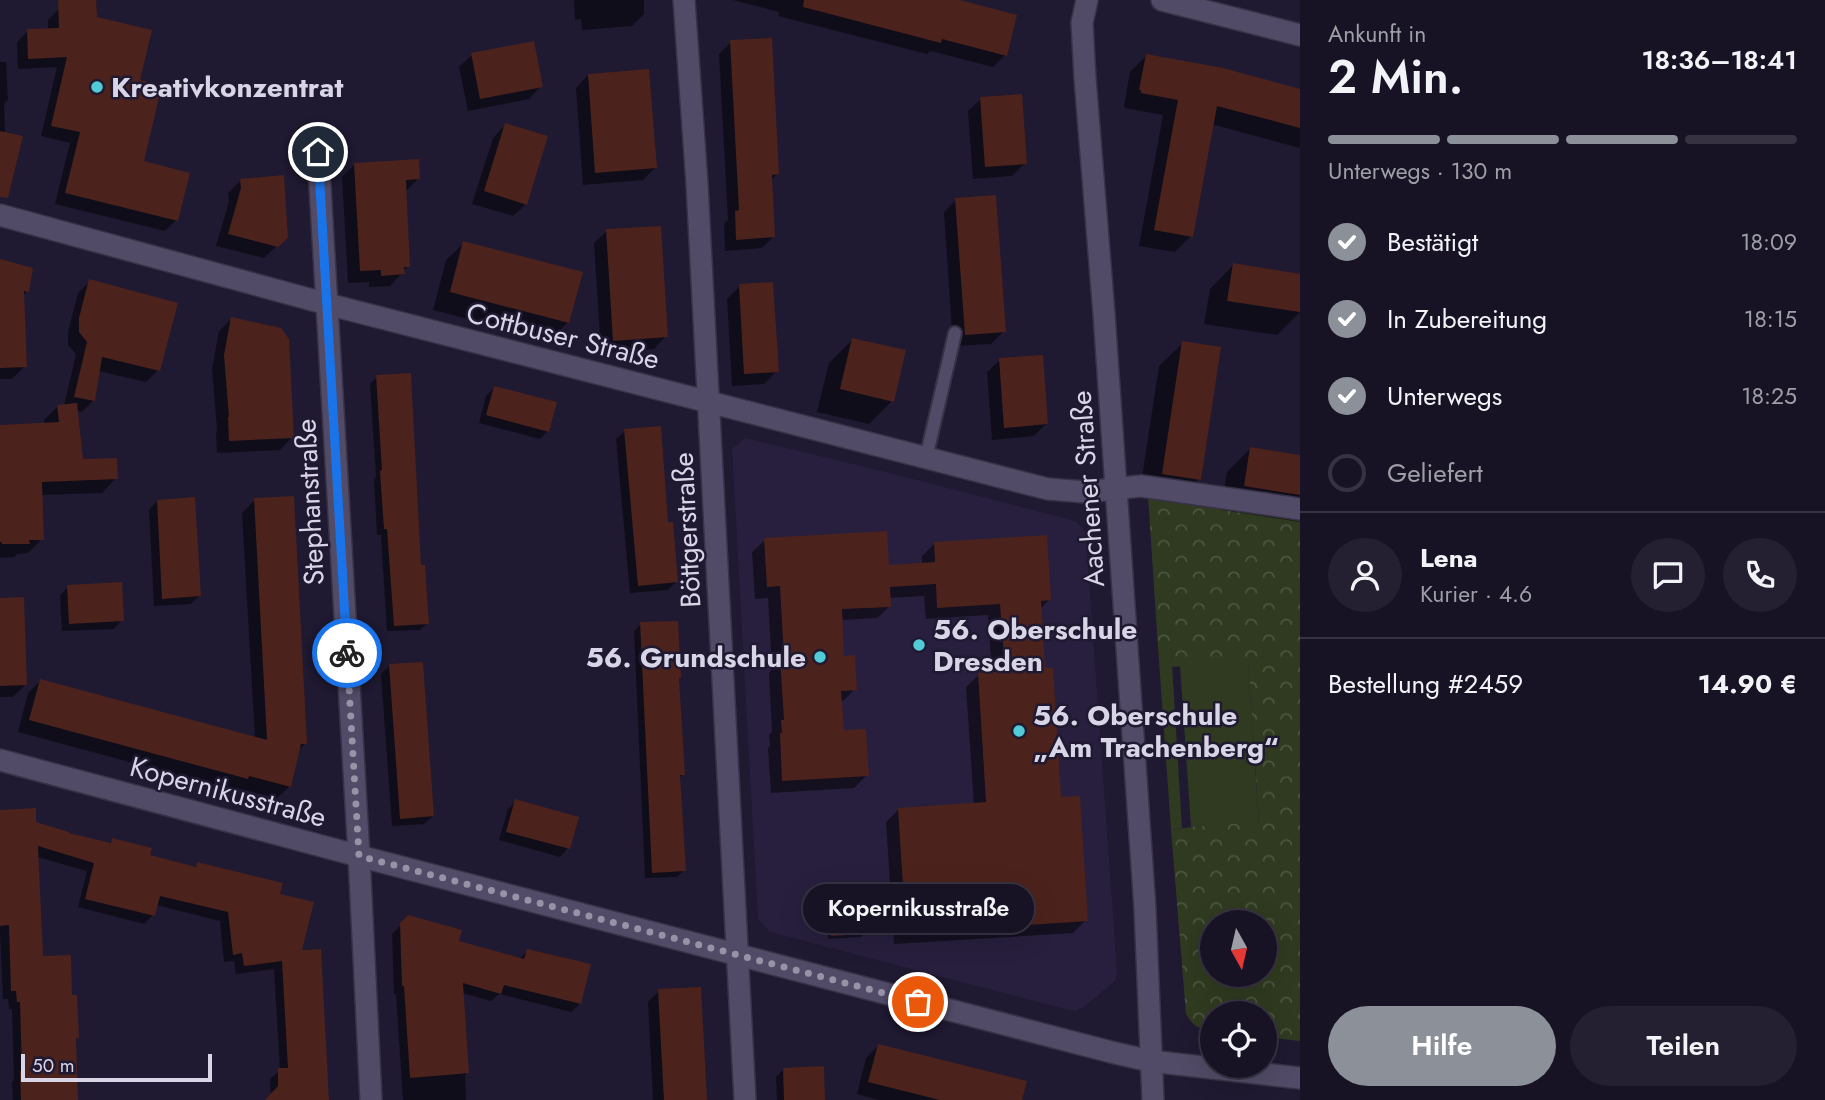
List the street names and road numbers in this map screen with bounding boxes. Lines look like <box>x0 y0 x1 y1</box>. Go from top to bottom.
street label: Cottbuser Straße <box>462 292 664 380</box>
street label: Aachener Straße <box>1061 389 1115 589</box>
street label: Stephanstraße <box>285 418 335 586</box>
street label: Böttgerstraße <box>662 451 712 609</box>
street label: Kopernikusstraße <box>125 746 331 838</box>

